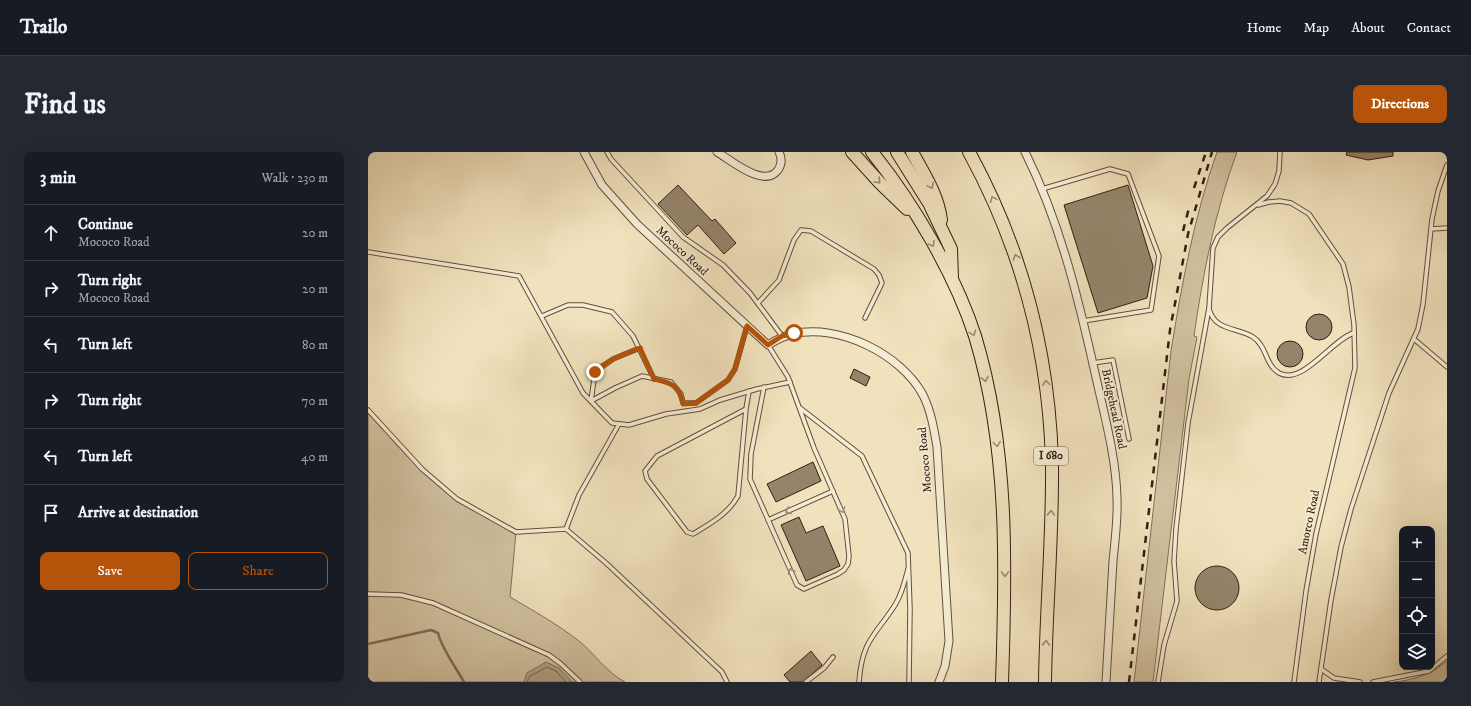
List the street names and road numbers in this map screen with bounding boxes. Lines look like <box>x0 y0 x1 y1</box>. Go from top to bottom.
street label: Mococo Road <box>653 223 711 279</box>
street label: Bridgehead Road <box>1098 368 1130 450</box>
street label: Mococo Road <box>915 426 935 494</box>
road number: I 680 <box>1034 447 1068 465</box>
street label: Amorco Road <box>1295 489 1323 555</box>

